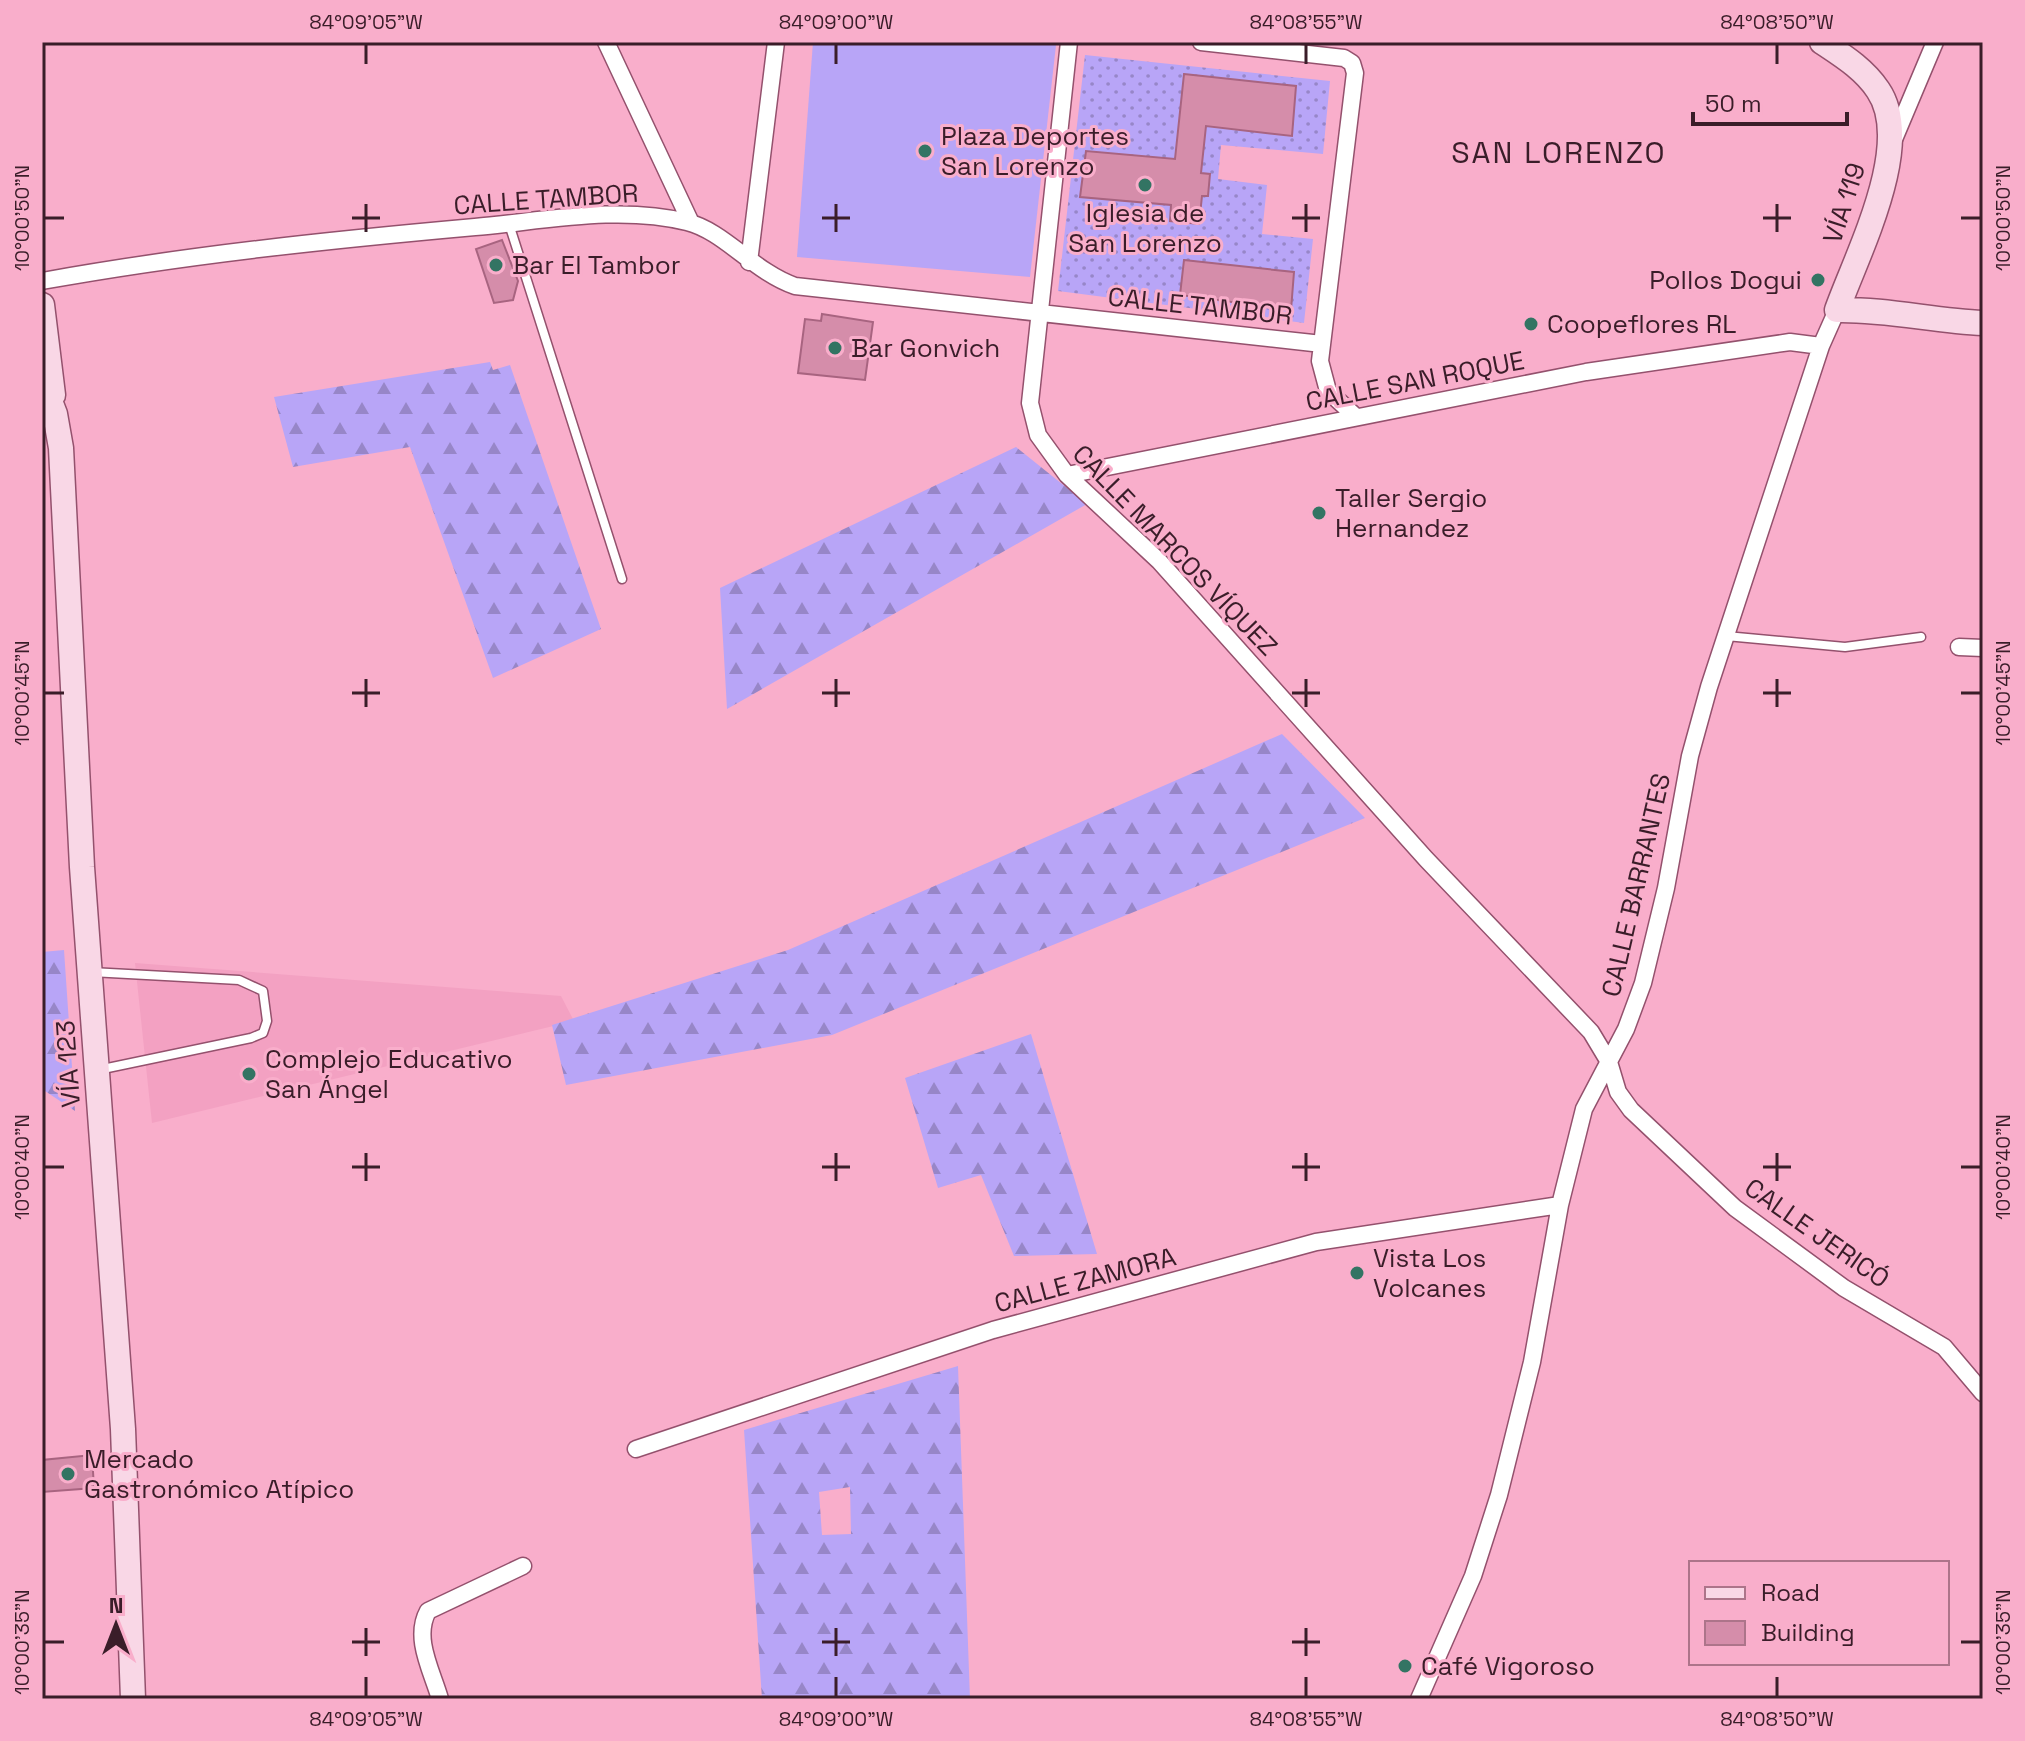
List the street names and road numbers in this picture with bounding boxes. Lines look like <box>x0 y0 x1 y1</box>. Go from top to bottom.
street label: VÍA 119 <box>1815 158 1873 248</box>
street label: CALLE TAMBOR <box>452 176 640 222</box>
street label: CALLE TAMBOR <box>1106 279 1294 333</box>
street label: CALLE SAN ROQUE <box>1303 343 1527 419</box>
street label: CALLE MARCOS VÍQUEZ <box>1065 437 1285 663</box>
street label: CALLE BARRANTES <box>1594 770 1678 1000</box>
street label: VÍA 123 <box>48 1019 88 1109</box>
street label: CALLE JERICÓ <box>1738 1170 1896 1296</box>
street label: CALLE ZAMORA <box>990 1239 1180 1321</box>

